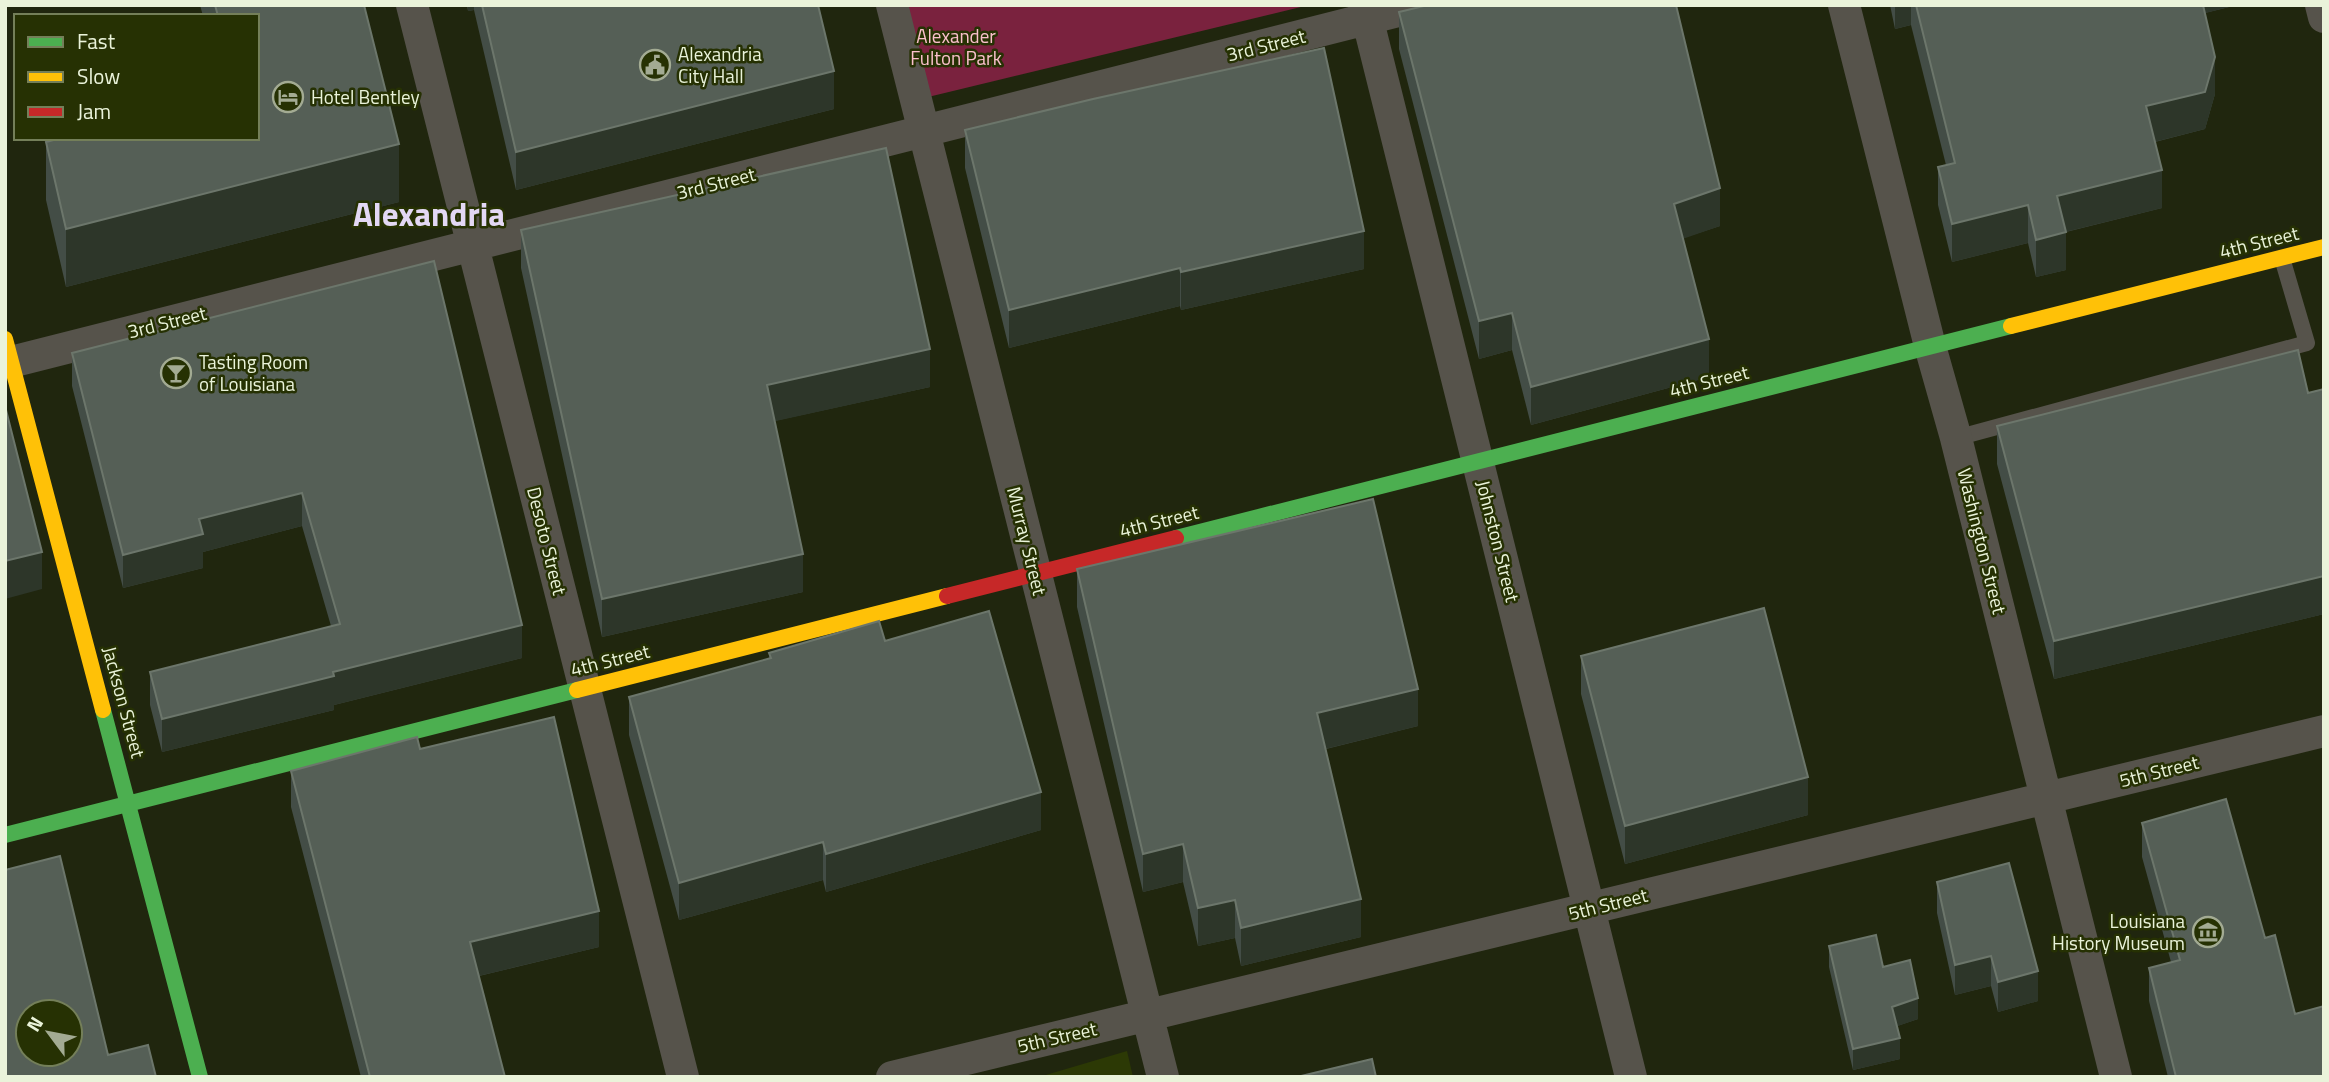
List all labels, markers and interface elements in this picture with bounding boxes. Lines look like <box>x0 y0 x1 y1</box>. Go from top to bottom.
legend <box>14 14 259 140</box>
park label: Alexander Fulton Park <box>910 21 1002 72</box>
street label: 3rd Street <box>1223 21 1309 68</box>
text: Fast <box>77 25 116 57</box>
place label: Alexandria City Hall <box>678 39 762 90</box>
public building icon: Alexandria City Hall <box>638 48 672 82</box>
text: Slow <box>77 60 120 92</box>
hotel icon: Hotel Bentley <box>271 80 305 114</box>
place label: Hotel Bentley <box>311 82 420 111</box>
text: Jam <box>77 95 111 127</box>
street label: 3rd Street <box>673 159 759 206</box>
district label: Alexandria <box>353 189 505 239</box>
street label: 4th Street <box>2216 218 2302 265</box>
street label: 3rd Street <box>124 298 210 345</box>
place label: Tasting Room of Louisiana <box>199 347 308 398</box>
bar icon: Tasting Room of Louisiana <box>159 356 193 390</box>
street label: 4th Street <box>1666 357 1752 404</box>
street label: Washington Street <box>1950 465 2015 617</box>
street label: Johnston Street <box>1469 477 1528 605</box>
street label: Desoto Street <box>520 484 575 598</box>
street label: Murray Street <box>1000 484 1055 599</box>
street label: 4th Street <box>1116 497 1202 544</box>
street label: 4th Street <box>567 636 653 683</box>
street label: Jackson Street <box>96 643 153 761</box>
street label: 5th Street <box>2116 747 2202 794</box>
street label: 5th Street <box>1565 880 1651 927</box>
place label: Louisiana History Museum <box>2052 906 2185 957</box>
museum icon: Louisiana History Museum <box>2191 915 2225 949</box>
north arrow <box>14 998 84 1068</box>
text: N <box>18 1010 50 1037</box>
street label: 5th Street <box>1014 1013 1100 1060</box>

